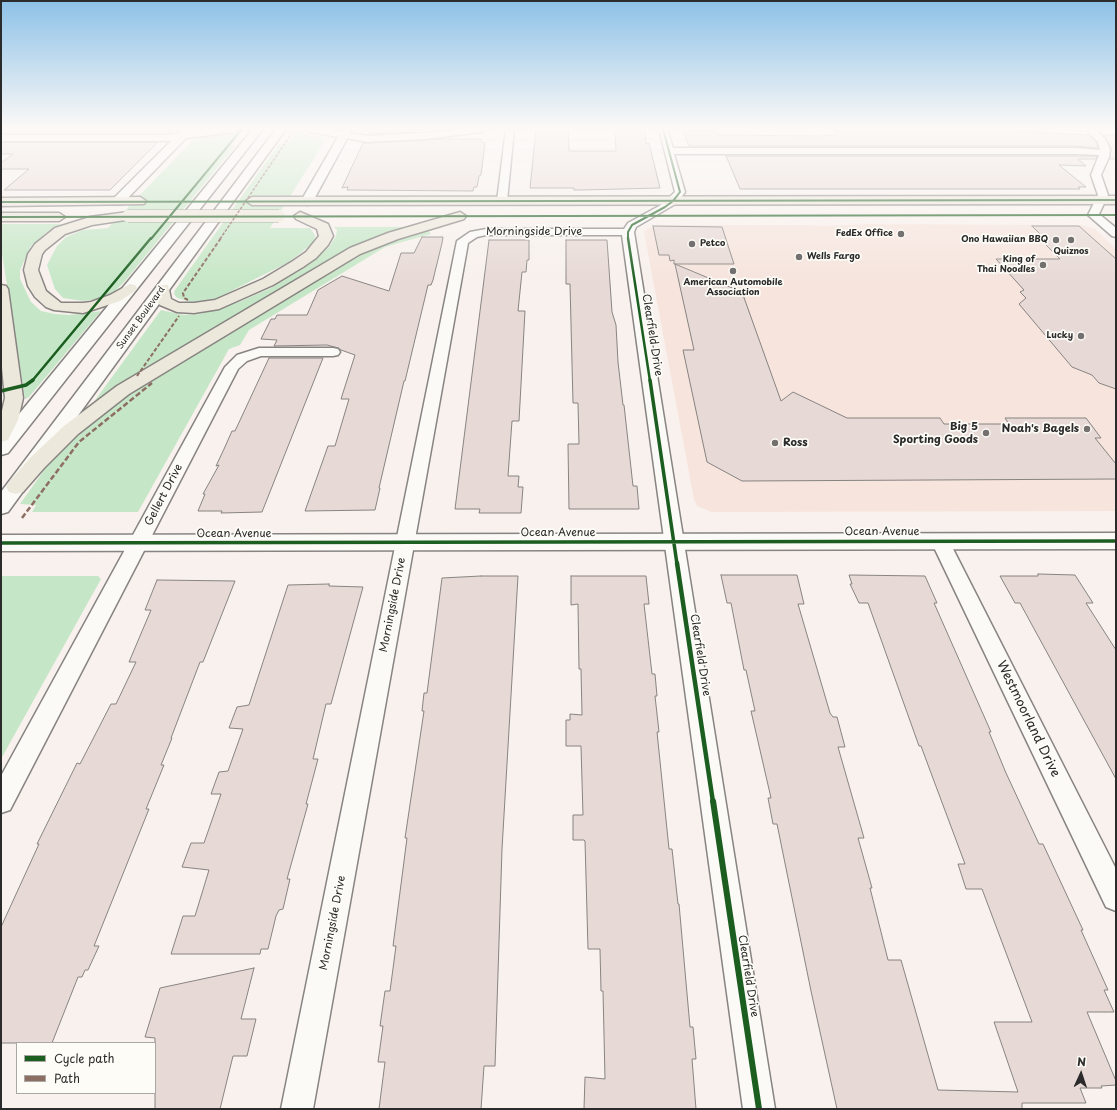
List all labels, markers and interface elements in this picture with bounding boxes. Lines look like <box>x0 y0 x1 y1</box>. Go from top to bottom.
street label: Morningside Drive <box>486 225 582 239</box>
place label: FedEx Office <box>836 229 893 239</box>
marker: FedEx Office <box>896 229 906 239</box>
place label: Ono Hawaiian BBQ <box>961 235 1048 245</box>
marker: Ono Hawaiian BBQ <box>1051 235 1061 245</box>
marker: Quiznos <box>1066 235 1076 245</box>
marker: Petco <box>687 239 697 249</box>
place label: Petco <box>700 239 725 249</box>
place label: Quiznos <box>1053 247 1089 257</box>
marker: Wells Fargo <box>794 252 804 262</box>
place label: Wells Fargo <box>807 252 860 262</box>
place label: King of Thai Noodles <box>977 255 1035 276</box>
marker: King of Thai Noodles <box>1038 260 1048 270</box>
marker: American Automobile Association <box>728 266 738 276</box>
place label: American Automobile Association <box>684 278 782 299</box>
street label: Sunset Boulevard <box>115 284 167 352</box>
street label: Clearfield Drive <box>639 293 665 377</box>
place label: Lucky <box>1046 331 1073 341</box>
marker: Lucky <box>1076 331 1086 341</box>
place label: Big 5 Sporting Goods <box>893 420 978 446</box>
place label: Noah's Bagels <box>1002 422 1079 436</box>
marker: Noah's Bagels <box>1082 424 1092 434</box>
marker: Big 5 Sporting Goods <box>981 428 991 438</box>
place label: Ross <box>783 436 808 450</box>
marker: Ross <box>770 438 780 448</box>
street label: Gellert Drive <box>142 462 186 528</box>
street label: Ocean Avenue <box>844 525 920 539</box>
street label: Ocean Avenue <box>520 526 596 540</box>
street label: Ocean Avenue <box>196 527 272 541</box>
street label: Morningside Drive <box>377 556 409 654</box>
street label: Clearfield Drive <box>687 613 713 697</box>
street label: Westmoorland Drive <box>993 658 1063 780</box>
street label: Morningside Drive <box>317 874 349 972</box>
street label: Clearfield Drive <box>735 934 761 1018</box>
legend <box>16 1042 156 1094</box>
text: Cycle path <box>54 1049 115 1067</box>
text: N <box>1077 1053 1086 1070</box>
north arrow <box>1061 1054 1101 1094</box>
text: Path <box>54 1069 80 1087</box>

